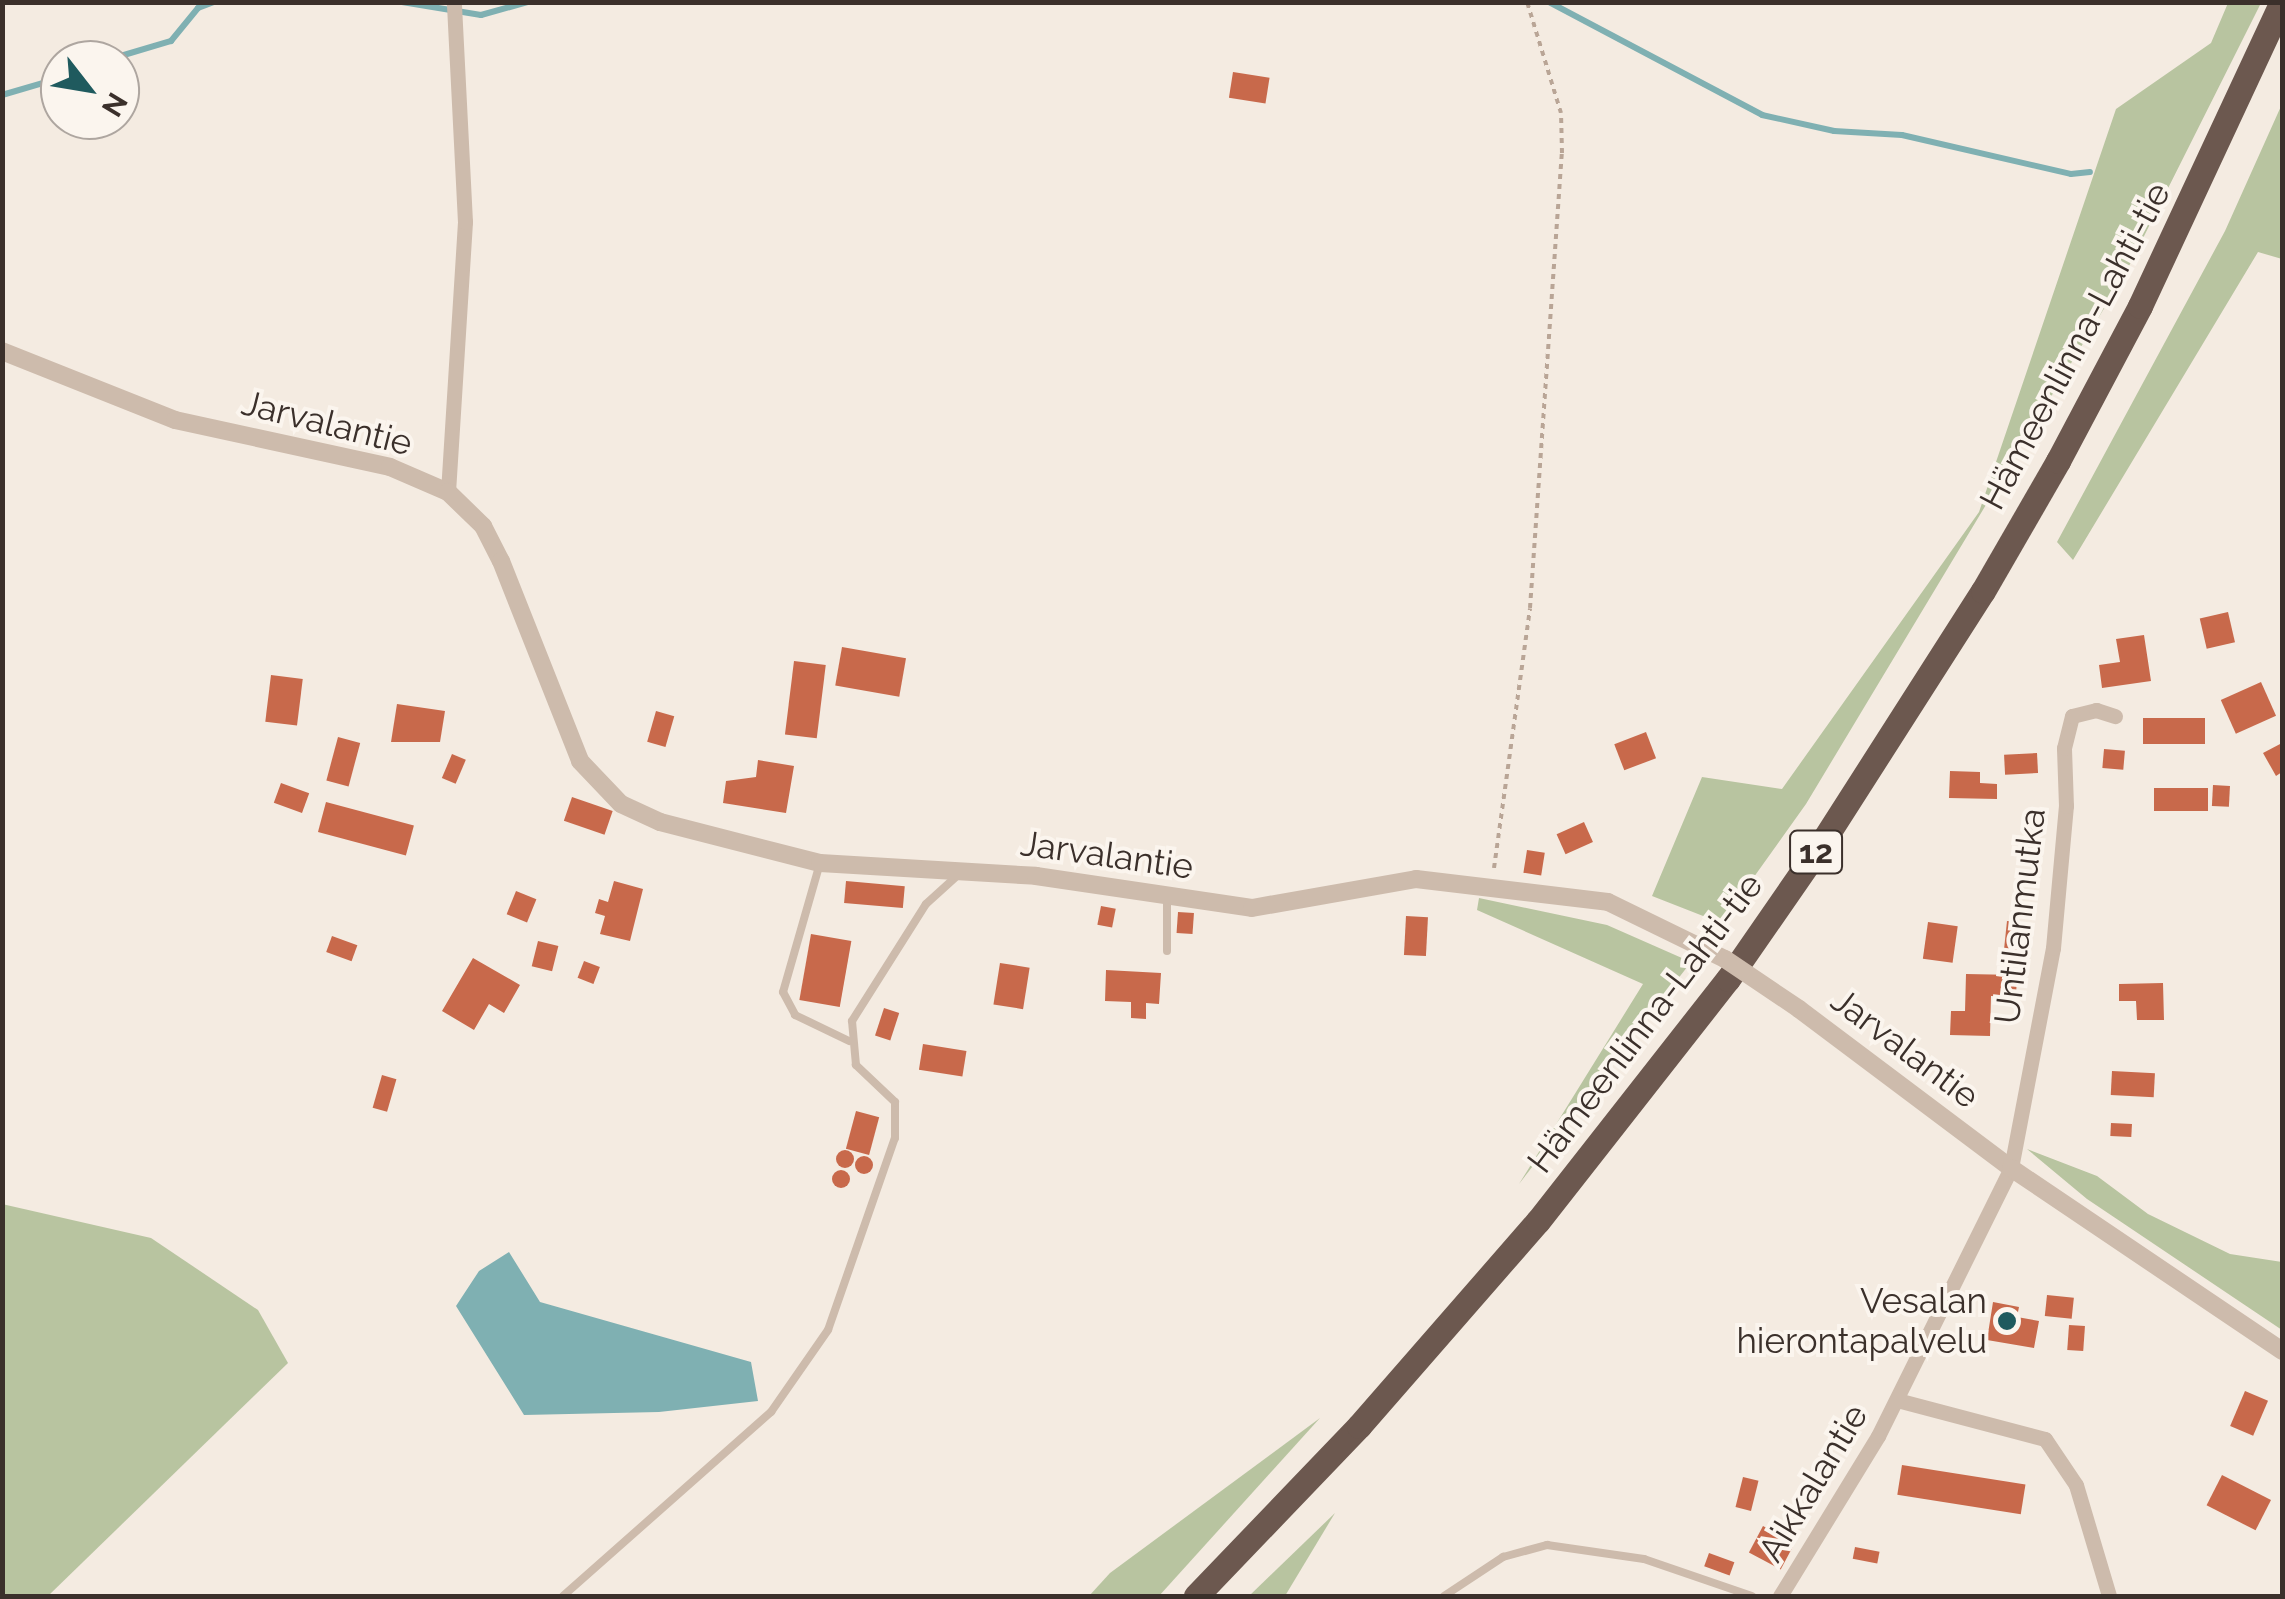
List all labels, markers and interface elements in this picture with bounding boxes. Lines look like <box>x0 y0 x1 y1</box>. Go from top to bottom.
north arrow <box>40 40 140 140</box>
text: N <box>95 87 134 122</box>
street label: Hämeenlinna-Lahti-tie <box>1971 175 2179 517</box>
street label: Jarvalantie <box>238 382 416 464</box>
street label: Untilanmutka <box>1986 806 2054 1026</box>
street label: Jarvalantie <box>1018 822 1196 888</box>
road number: 12 <box>1788 825 1844 879</box>
street label: Hämeenlinna-Lahti-tie <box>1519 865 1771 1181</box>
street label: Jarvalantie <box>1823 979 1987 1117</box>
place label: Vesalan hierontapalvelu <box>1736 1280 1987 1362</box>
marker: Vesalan hierontapalvelu <box>1996 1310 2018 1332</box>
street label: Aikkalantie <box>1750 1397 1876 1569</box>

